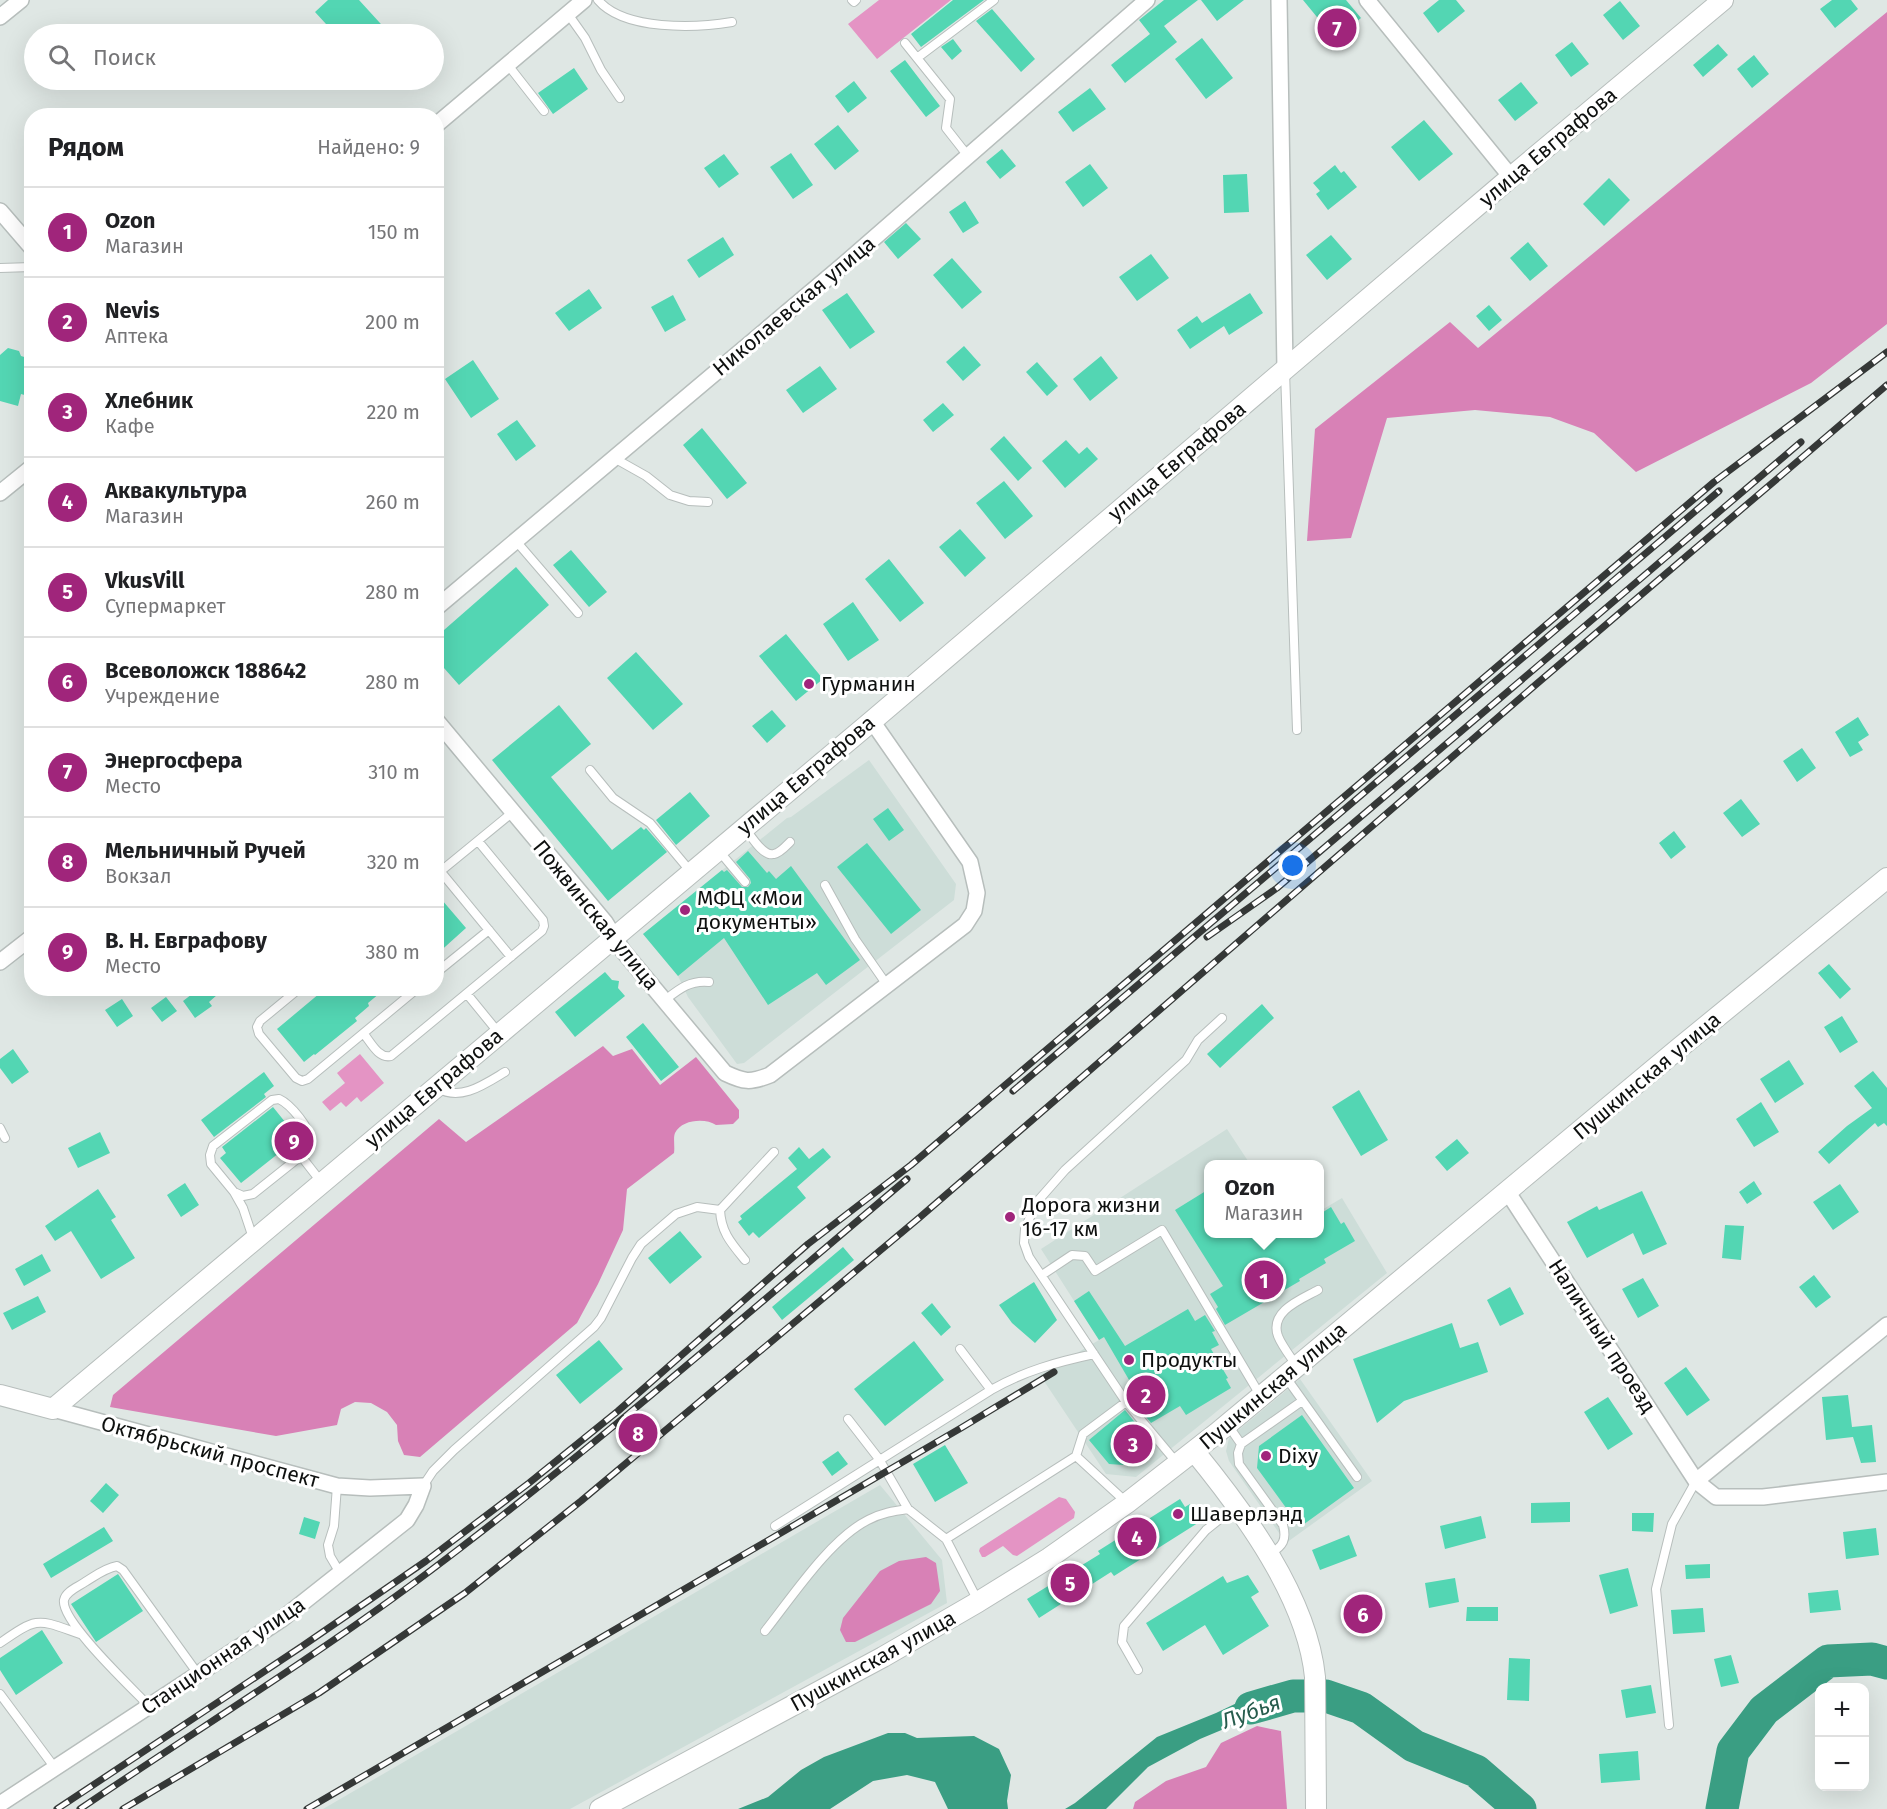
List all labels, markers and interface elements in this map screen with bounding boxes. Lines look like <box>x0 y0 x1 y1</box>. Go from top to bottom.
pin: 7 <box>1318 6 1356 51</box>
search box <box>24 24 444 90</box>
icon: search <box>45 41 78 74</box>
text: Поиск <box>93 44 156 71</box>
street label: улица Евграфова <box>1474 82 1622 212</box>
text: Рядом <box>48 132 124 163</box>
text: Найдено: 9 <box>317 135 420 159</box>
text: Ozon <box>105 207 155 234</box>
text: 1 <box>63 220 72 244</box>
text: 150 m <box>368 220 420 244</box>
street label: Николаевская улица <box>707 230 881 382</box>
text: Магазин <box>105 234 184 258</box>
text: Nevis <box>105 297 160 324</box>
text: 2 <box>62 310 73 334</box>
text: 200 m <box>365 310 420 334</box>
text: Аптека <box>105 324 169 348</box>
text: Хлебник <box>105 387 193 414</box>
street label: улица Евграфова <box>1103 396 1251 526</box>
text: 3 <box>62 400 73 424</box>
text: 220 m <box>367 400 420 424</box>
text: Кафе <box>105 414 155 438</box>
text: Аквакультура <box>105 477 247 504</box>
text: 4 <box>62 490 73 514</box>
text: 260 m <box>366 490 420 514</box>
text: Магазин <box>105 504 184 528</box>
text: VkusVill <box>105 567 185 594</box>
text: 5 <box>62 580 73 604</box>
text: 280 m <box>365 580 420 604</box>
text: Супермаркет <box>105 594 225 618</box>
text: Всеволожск 188642 <box>105 657 306 684</box>
text: 6 <box>62 670 73 694</box>
text: 280 m <box>365 670 420 694</box>
place label: Гурманин <box>821 671 916 697</box>
marker: Гурманин <box>802 677 816 691</box>
text: Учреждение <box>105 684 220 708</box>
street label: улица Евграфова <box>732 710 880 840</box>
text: Энергосфера <box>105 747 243 774</box>
text: 7 <box>63 760 72 784</box>
text: 310 m <box>368 760 420 784</box>
text: Место <box>105 774 161 798</box>
street label: Пожвинская улица <box>527 835 665 995</box>
text: Мельничный Ручей <box>105 837 306 864</box>
text: 8 <box>62 850 73 874</box>
text: 320 m <box>367 850 420 874</box>
your location <box>1278 851 1307 880</box>
text: Вокзал <box>105 864 171 888</box>
place label: МФЦ «Мои документы» <box>697 885 817 935</box>
marker: МФЦ «Мои документы» <box>678 903 692 917</box>
text: В. Н. Евграфову <box>105 927 267 954</box>
text: 9 <box>62 940 73 964</box>
text: 380 m <box>365 940 420 964</box>
text: Место <box>105 954 161 978</box>
street label: Пушкинская улица <box>1568 1007 1726 1145</box>
street label: улица Евграфова <box>360 1023 508 1153</box>
pin: 9 <box>274 1118 314 1164</box>
popup <box>1204 1160 1324 1238</box>
text: Ozon <box>1225 1174 1275 1201</box>
place label: Дорога жизни 16-17 км <box>1021 1192 1160 1242</box>
text: Магазин <box>1225 1201 1303 1225</box>
marker: Дорога жизни 16-17 км <box>1003 1210 1017 1224</box>
street label: Наличный проезд <box>1543 1254 1661 1418</box>
pin: 1 <box>1244 1258 1284 1302</box>
street label: Пушкинская улица <box>1194 1317 1352 1455</box>
place label: Продукты <box>1141 1347 1238 1373</box>
marker: Продукты <box>1122 1353 1136 1367</box>
pin: 2 <box>1126 1372 1166 1418</box>
street label: Октябрьский проспект <box>98 1410 322 1494</box>
pin: 8 <box>618 1410 658 1456</box>
pin: 3 <box>1114 1422 1152 1466</box>
place label: Dixy <box>1278 1443 1319 1469</box>
marker: Dixy <box>1259 1449 1273 1463</box>
place label: Шаверлэнд <box>1190 1501 1303 1527</box>
marker: Шаверлэнд <box>1171 1507 1185 1521</box>
pin: 4 <box>1118 1514 1156 1560</box>
pin: 5 <box>1050 1560 1090 1606</box>
street label: Станционная улица <box>136 1591 310 1721</box>
pin: 6 <box>1344 1592 1382 1636</box>
street label: Пушкинская улица <box>786 1605 960 1717</box>
map controls <box>1815 1683 1869 1791</box>
button: + <box>1815 1683 1869 1737</box>
water label: Лубья <box>1217 1688 1284 1735</box>
button: − <box>1815 1737 1869 1791</box>

